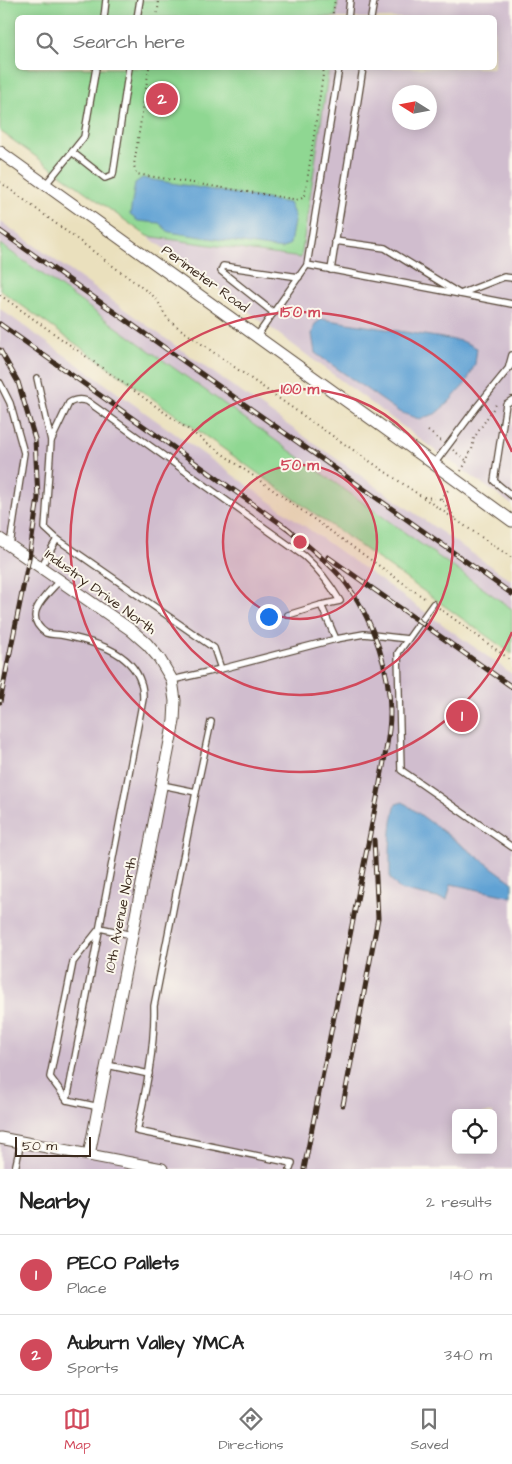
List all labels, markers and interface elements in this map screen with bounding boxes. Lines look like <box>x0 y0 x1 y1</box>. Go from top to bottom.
search box <box>15 15 497 70</box>
icon: search <box>33 29 61 57</box>
text: Search here <box>73 29 185 56</box>
pin: 2 <box>146 80 178 118</box>
north arrow <box>392 85 437 130</box>
street label: Perimeter Road <box>157 240 253 318</box>
text: 150 m <box>280 302 320 323</box>
text: 100 m <box>281 379 320 400</box>
text: 50 m <box>281 455 319 476</box>
centre of rings <box>291 533 309 551</box>
street label: Industry Drive North <box>40 545 160 639</box>
your location <box>256 604 282 630</box>
pin: 1 <box>446 697 478 735</box>
street label: 10th Avenue North <box>100 856 142 974</box>
map controls <box>452 1109 497 1154</box>
button: locate <box>452 1109 497 1154</box>
scale bar <box>15 1134 91 1157</box>
text: 50 m <box>22 1136 57 1156</box>
text: Nearby <box>20 1187 90 1216</box>
text: 2 results <box>426 1191 492 1213</box>
text: PECO Pallets <box>67 1250 179 1277</box>
text: 1 <box>35 1264 37 1286</box>
text: 140 m <box>450 1264 492 1286</box>
text: Place <box>67 1277 107 1299</box>
text: Auburn Valley YMCA <box>67 1330 244 1357</box>
text: 2 <box>31 1344 41 1366</box>
text: 340 m <box>444 1344 492 1366</box>
text: Sports <box>67 1357 119 1379</box>
tab: Map <box>63 1405 91 1455</box>
tab: Directions <box>218 1405 283 1455</box>
tab: Saved <box>410 1405 449 1455</box>

